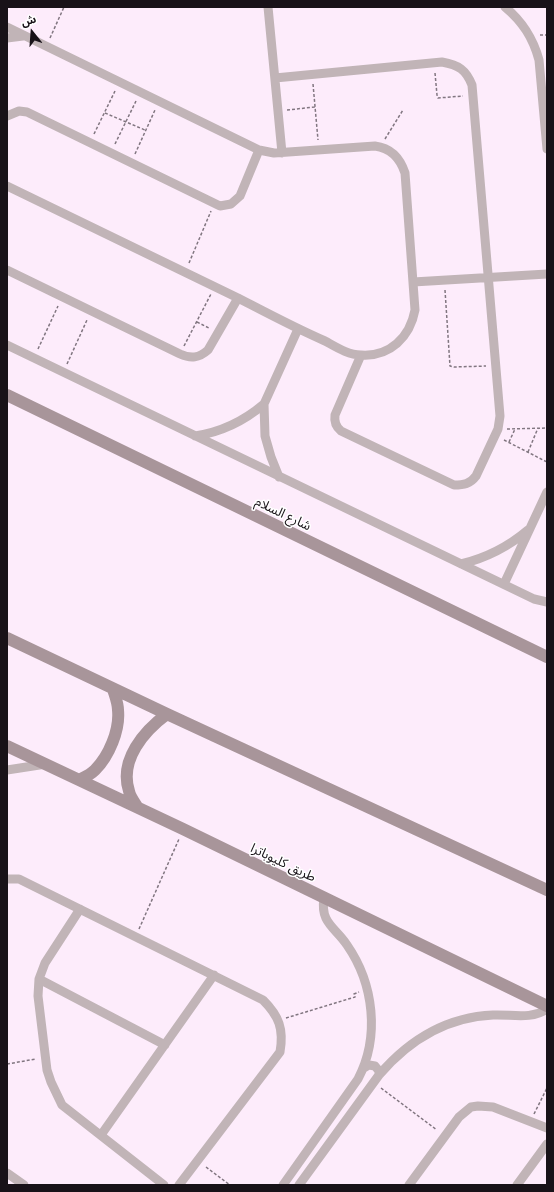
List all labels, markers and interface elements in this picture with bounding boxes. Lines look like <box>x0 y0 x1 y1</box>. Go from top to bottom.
north arrow <box>12 12 52 52</box>
text: ش <box>19 12 38 29</box>
street label: شارع السلام <box>252 494 314 534</box>
street label: طريق كليوباترا <box>248 840 318 886</box>

